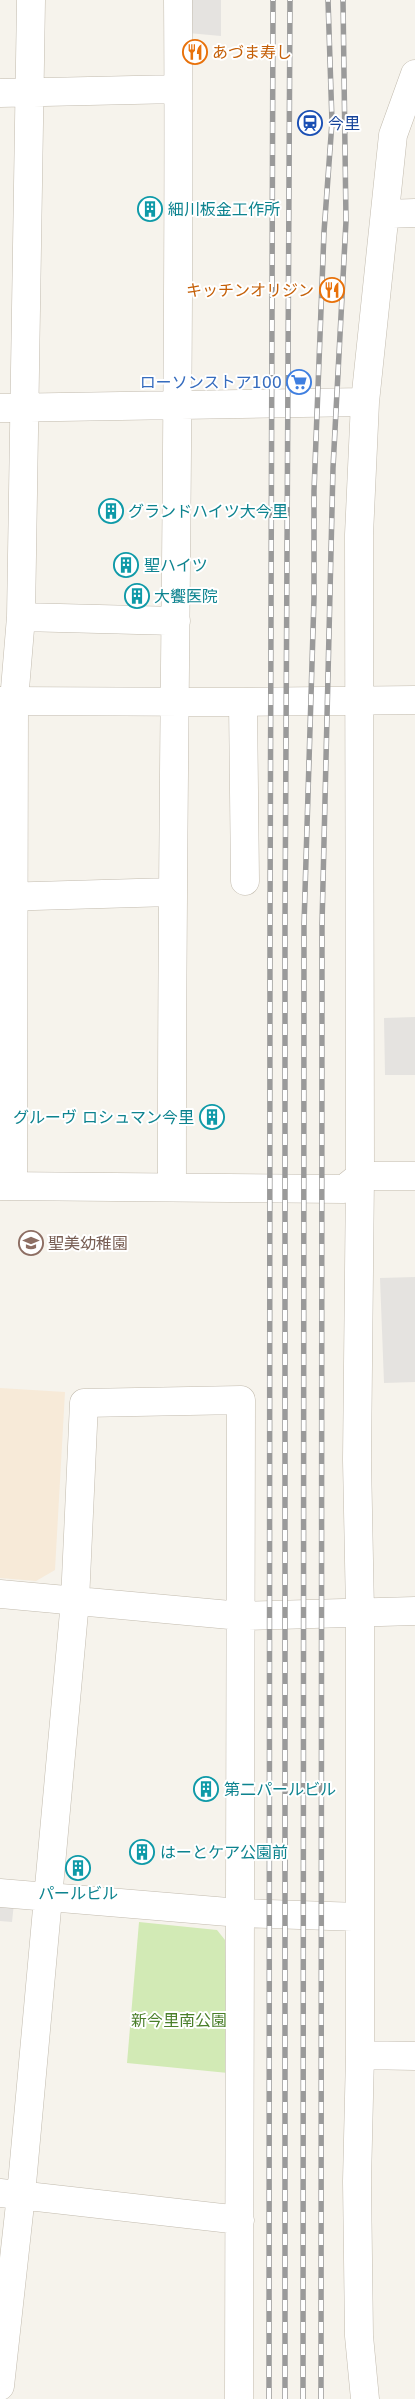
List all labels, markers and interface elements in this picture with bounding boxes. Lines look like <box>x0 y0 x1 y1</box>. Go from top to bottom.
restaurant icon: あづま寿し <box>182 39 208 65</box>
place label: あづま寿し <box>212 43 292 62</box>
station icon: 今里 <box>297 110 323 136</box>
place label: 今里 <box>328 114 360 133</box>
building icon: 細川板金工作所 <box>137 196 163 222</box>
place label: 細川板金工作所 <box>168 200 280 219</box>
restaurant icon: キッチンオリジン <box>319 277 345 303</box>
place label: キッチンオリジン <box>186 281 314 300</box>
supermarket icon: ローソンストア100 <box>286 369 312 395</box>
place label: ローソンストア100 <box>140 373 282 392</box>
building icon: グランドハイツ大今里 <box>98 498 124 524</box>
place label: グランドハイツ大今里 <box>128 502 288 521</box>
building icon: 聖ハイツ <box>113 552 139 578</box>
place label: 聖ハイツ <box>144 556 208 575</box>
building icon: 大饗医院 <box>124 583 150 609</box>
place label: 大饗医院 <box>154 587 218 606</box>
building icon: グルーヴ ロシュマン今里 <box>199 1104 225 1130</box>
place label: グルーヴ ロシュマン今里 <box>13 1108 194 1127</box>
school or university icon: 聖美幼稚園 <box>18 1230 44 1256</box>
place label: 聖美幼稚園 <box>48 1234 128 1253</box>
building icon: 第二パールビル <box>193 1776 219 1802</box>
place label: 第二パールビル <box>224 1780 336 1799</box>
building icon: はーとケア公園前 <box>129 1839 155 1865</box>
place label: はーとケア公園前 <box>160 1843 288 1862</box>
building icon: パールビル <box>65 1855 91 1881</box>
place label: パールビル <box>38 1884 118 1903</box>
park label: 新今里南公園 <box>131 2011 227 2030</box>

